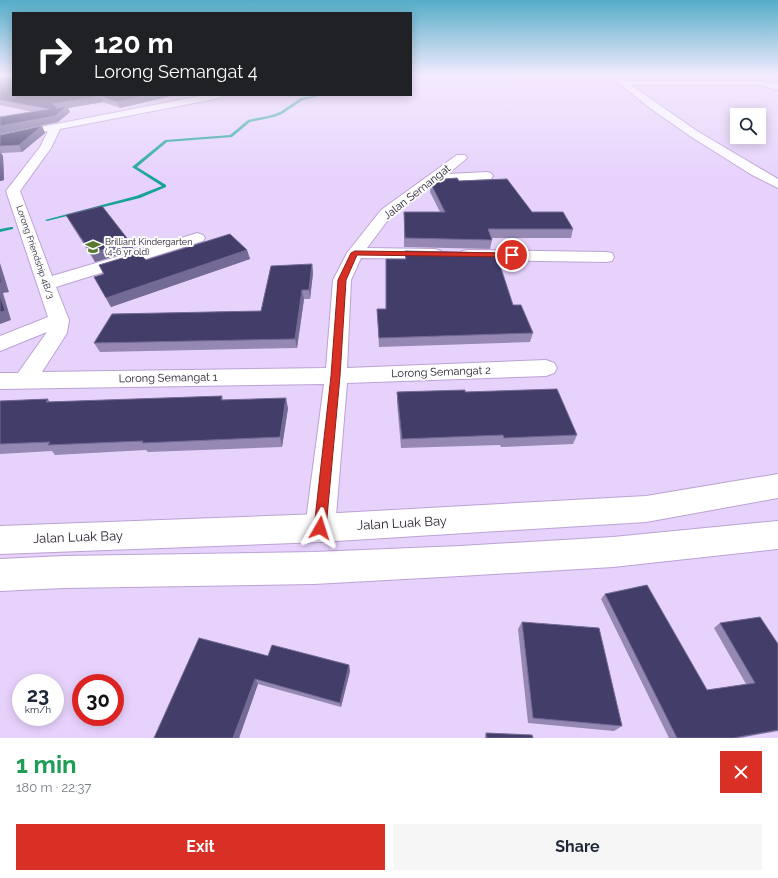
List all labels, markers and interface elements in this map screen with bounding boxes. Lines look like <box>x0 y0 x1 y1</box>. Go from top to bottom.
text: 120 m <box>94 27 174 60</box>
icon: right <box>28 28 80 80</box>
text: Lorong Semangat 4 <box>94 61 258 82</box>
map controls <box>730 108 766 144</box>
button: search <box>730 108 766 144</box>
street label: Jalan Semangat <box>381 162 453 222</box>
street label: Lorong Friendship 4B/3 <box>14 204 56 300</box>
place label: Brilliant Kindergarten (4-6 yr old) <box>105 237 192 257</box>
school or university icon: Brilliant Kindergarten (4-6 yr old) <box>84 238 102 256</box>
pin <box>495 238 529 272</box>
icon: arrive <box>501 244 523 266</box>
street label: Lorong Semangat 2 <box>391 364 491 380</box>
street label: Lorong Semangat 1 <box>119 371 218 385</box>
position arrow <box>299 507 341 549</box>
street label: Jalan Luak Bay <box>357 513 447 533</box>
street label: Jalan Luak Bay <box>33 528 123 546</box>
speed limit sign: 30 <box>72 674 124 726</box>
text: 23 <box>27 683 49 707</box>
text: km/h <box>25 704 51 715</box>
text: 1 min <box>16 750 77 779</box>
button: close <box>720 751 762 793</box>
text: 180 m · 22:37 <box>16 780 91 795</box>
button: Exit <box>16 824 385 870</box>
button: Share <box>393 824 762 870</box>

